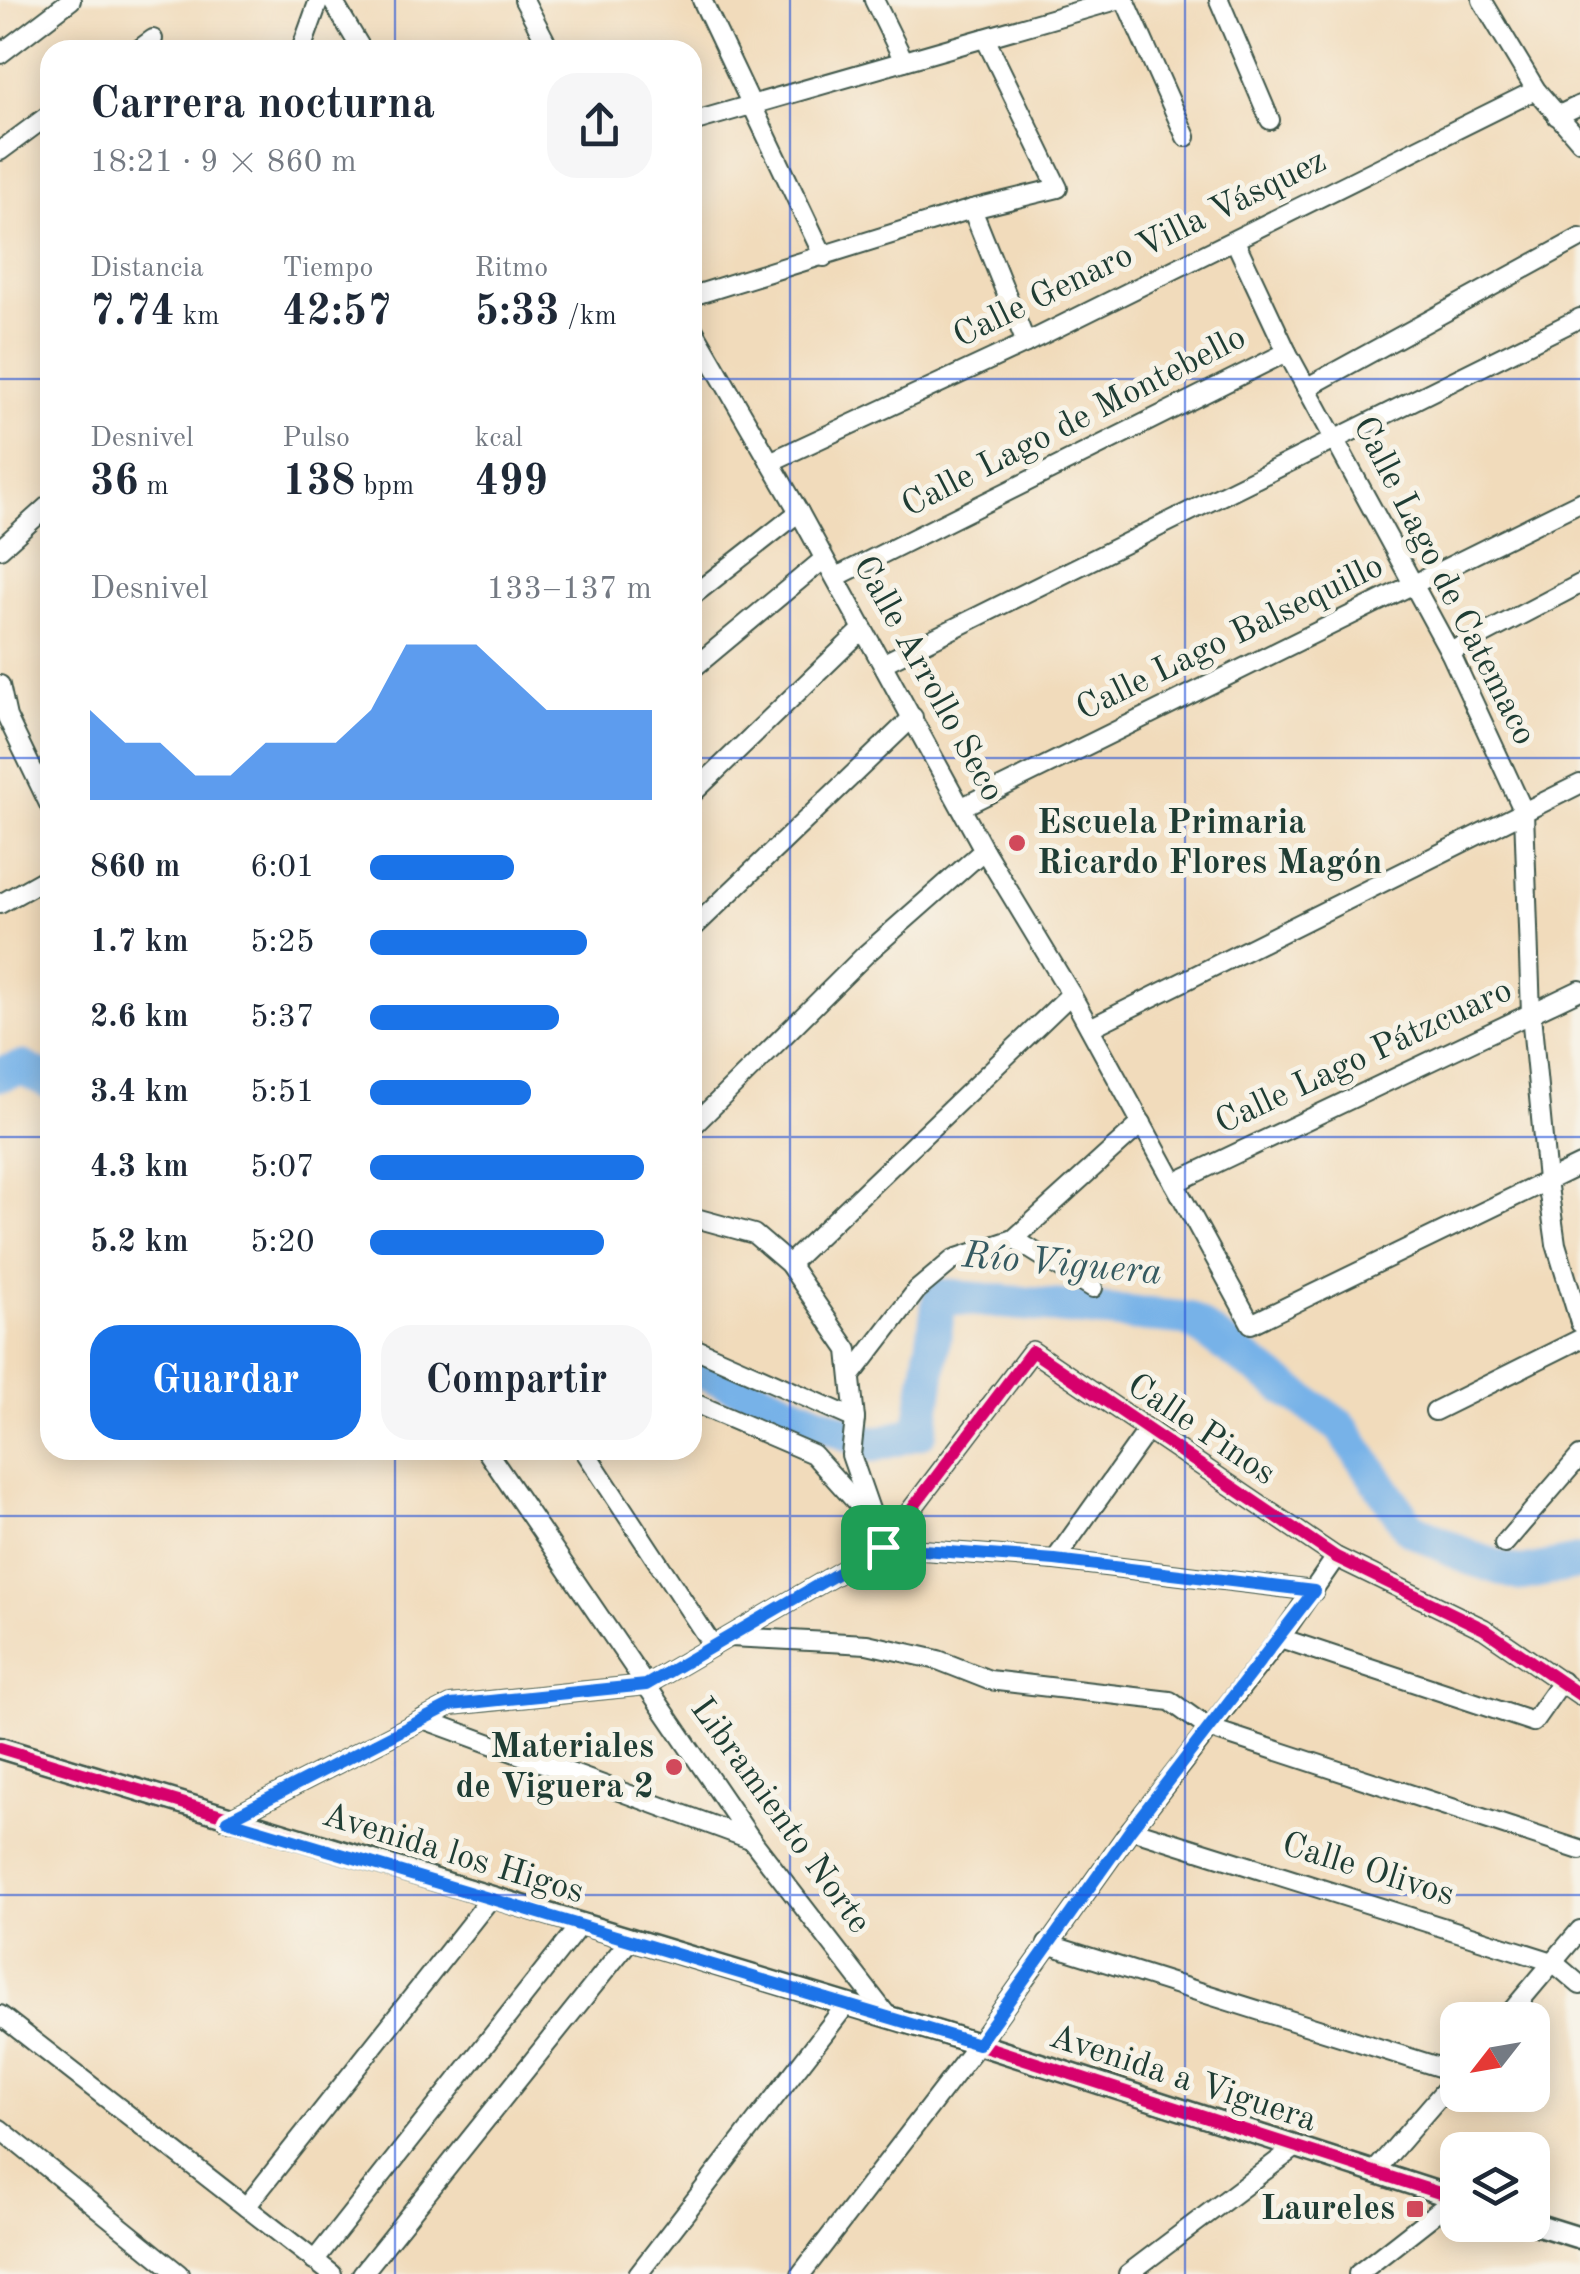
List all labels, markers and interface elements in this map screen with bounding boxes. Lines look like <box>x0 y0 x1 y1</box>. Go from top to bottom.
button: share <box>547 73 652 178</box>
text: Carrera nocturna <box>90 83 435 128</box>
street label: Calle Genaro Villa Vásquez <box>948 143 1332 355</box>
text: 18:21 · 9 × 860 m <box>90 147 357 179</box>
text: Distancia <box>90 255 204 283</box>
text: Tiempo <box>282 255 373 283</box>
text: Ritmo <box>475 255 548 283</box>
text: 7.74 <box>90 292 175 334</box>
text: 42:57 <box>282 292 392 334</box>
text: 5:33 <box>475 292 560 334</box>
text: km <box>175 303 219 331</box>
text: /km <box>560 303 617 331</box>
street label: Calle Lago de Montebello <box>896 320 1252 524</box>
street label: Calle Lago de Catemaco <box>1346 411 1542 751</box>
text: Desnivel <box>90 425 194 453</box>
text: Pulso <box>282 425 350 453</box>
text: kcal <box>475 425 523 453</box>
text: 36 <box>90 462 139 504</box>
text: 138 <box>282 462 355 504</box>
text: 499 <box>475 462 548 504</box>
text: m <box>139 473 169 501</box>
text: bpm <box>355 473 414 501</box>
street label: Calle Lago Balsequillo <box>1071 549 1389 727</box>
street label: Calle Arrollo Seco <box>846 550 1010 808</box>
text: Desnivel <box>90 574 208 606</box>
text: 133–137 m <box>486 574 652 606</box>
place label: Escuela Primaria Ricardo Flores Magón <box>1037 806 1382 881</box>
marker: Escuela Primaria Ricardo Flores Magón <box>1006 832 1028 854</box>
text: 860 m <box>90 852 180 884</box>
text: 6:01 <box>250 852 315 884</box>
text: 1.7 km <box>90 927 189 959</box>
text: 5:25 <box>250 927 315 959</box>
street label: Calle Lago Pátzcuaro <box>1210 973 1518 1141</box>
text: 2.6 km <box>90 1002 189 1034</box>
text: 5:37 <box>250 1002 315 1034</box>
text: 3.4 km <box>90 1077 189 1109</box>
text: 5:51 <box>250 1077 315 1109</box>
text: 4.3 km <box>90 1152 189 1184</box>
text: 5:07 <box>250 1152 315 1184</box>
text: 5.2 km <box>90 1227 189 1259</box>
text: 5:20 <box>250 1227 315 1259</box>
water label: Río Viguera <box>959 1237 1164 1293</box>
button: Guardar <box>90 1325 361 1440</box>
button: Compartir <box>381 1325 652 1440</box>
street label: Calle Pinos <box>1121 1368 1281 1492</box>
pin <box>841 1505 926 1590</box>
icon: arrive <box>856 1520 911 1575</box>
street label: Libramiento Norte <box>683 1692 877 1940</box>
place label: Materiales de Viguera 2 <box>455 1730 654 1805</box>
marker: Materiales de Viguera 2 <box>663 1756 685 1778</box>
street label: Avenida los Higos <box>318 1798 588 1910</box>
street label: Calle Olivos <box>1278 1827 1458 1913</box>
north arrow <box>1440 2002 1550 2112</box>
map controls <box>1440 2002 1550 2242</box>
street label: Avenida a Viguera <box>1045 2019 1321 2139</box>
button: layers <box>1440 2132 1550 2242</box>
place label: Laureles <box>1260 2192 1395 2227</box>
marker: Laureles <box>1404 2198 1426 2220</box>

